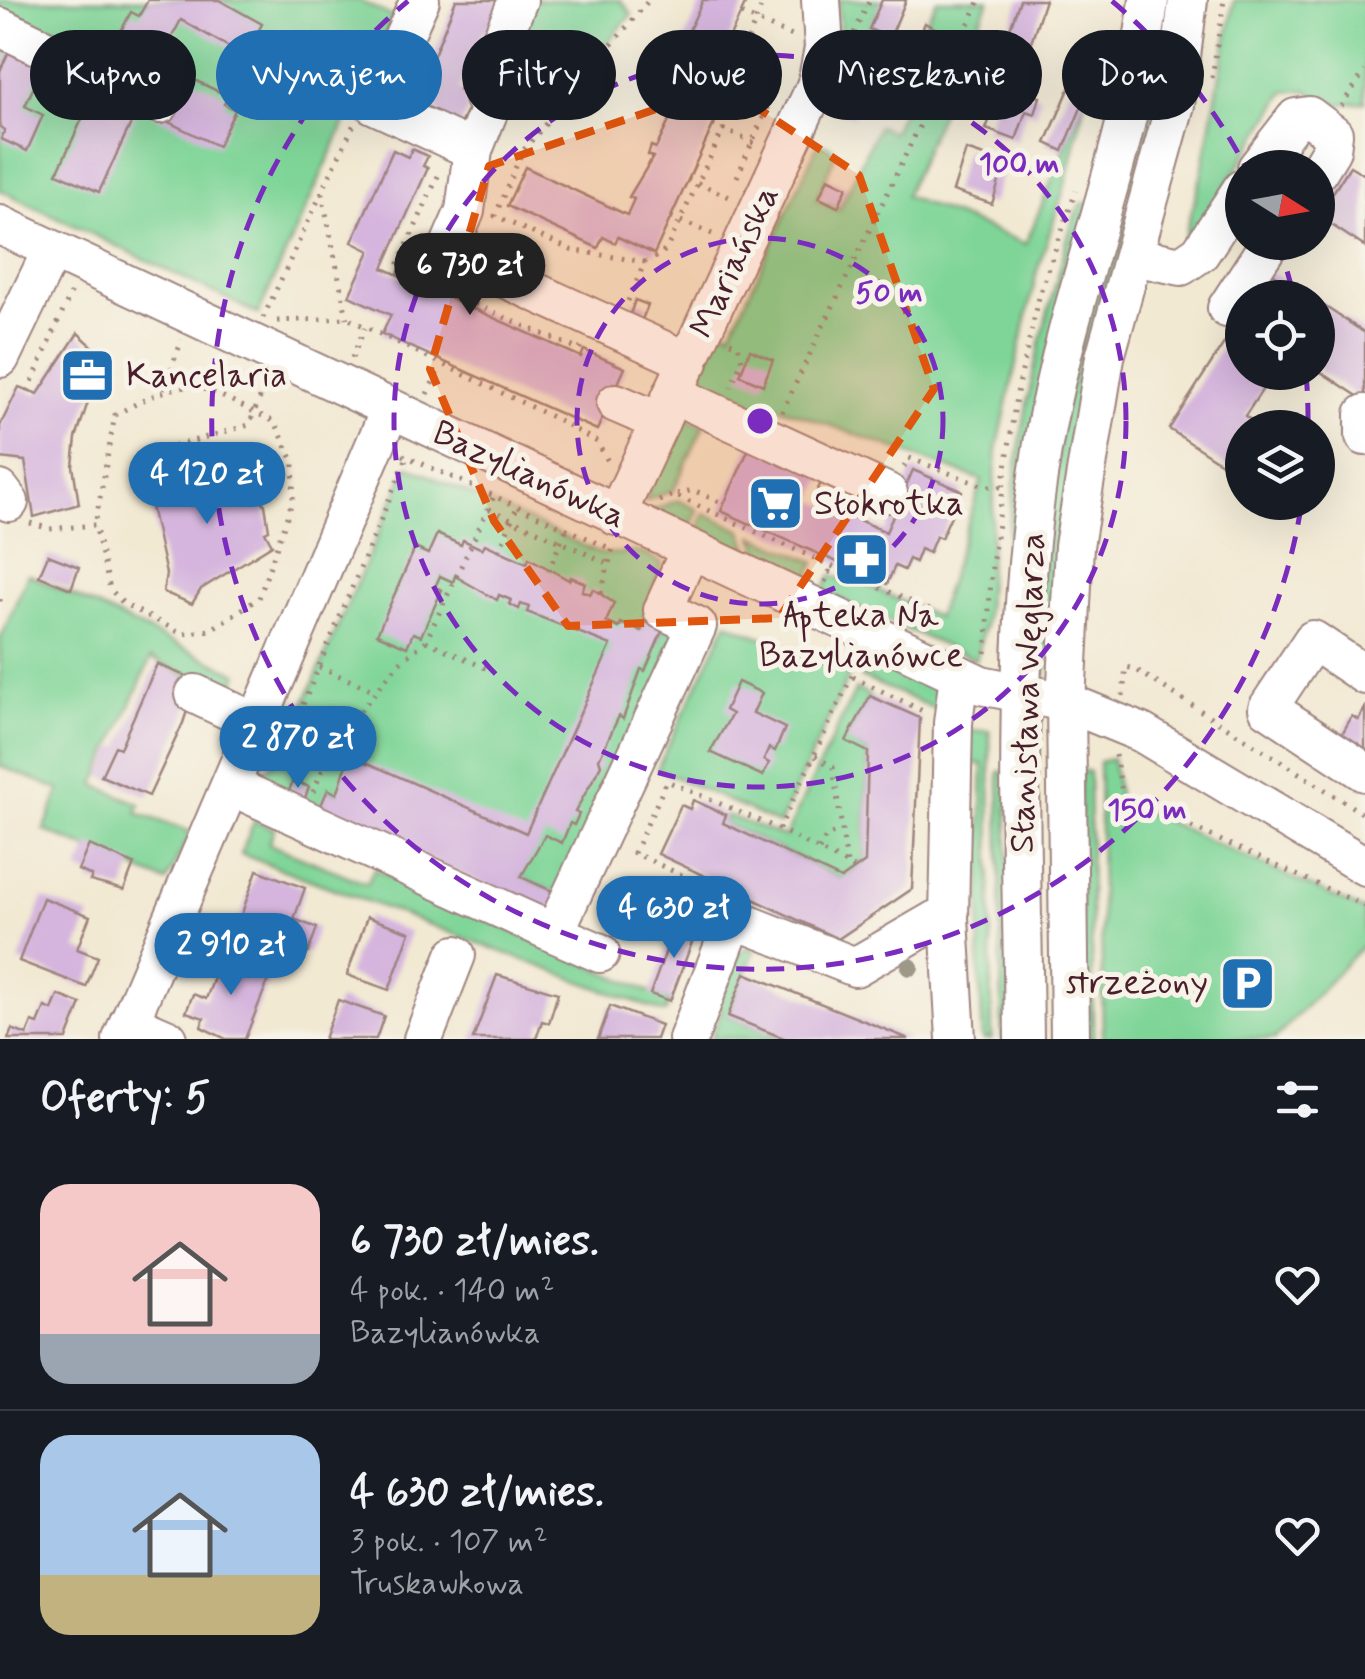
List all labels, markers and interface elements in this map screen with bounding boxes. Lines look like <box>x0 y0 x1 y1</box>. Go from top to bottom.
chip: Kupno <box>30 30 196 120</box>
chip: Wynajem <box>216 30 442 120</box>
chip: Filtry <box>462 30 616 120</box>
chip: Nowe <box>636 30 782 120</box>
chip: Mieszkanie <box>802 30 1042 120</box>
chip: Dom <box>1062 30 1204 120</box>
text: 100 m <box>979 145 1059 184</box>
north arrow <box>1225 150 1335 260</box>
map controls <box>1225 150 1335 520</box>
street label: Mariańska <box>680 178 790 346</box>
pin: 6 730 zł <box>367 233 573 318</box>
text: 6 730 zł <box>416 244 524 286</box>
text: 50 m <box>855 274 923 313</box>
button: locate <box>1225 280 1335 390</box>
office icon: Kancelaria <box>57 346 117 406</box>
place label: Kancelaria <box>126 353 287 399</box>
centre of rings <box>742 403 778 439</box>
street label: Bazylianówka <box>425 410 633 540</box>
button: layers <box>1225 410 1335 520</box>
pin: 4 120 zł <box>104 442 310 527</box>
text: 4 120 zł <box>150 453 264 495</box>
supermarket icon: Stokrotka <box>745 474 805 534</box>
place label: Stokrotka <box>814 481 964 527</box>
pharmacy icon: Apteka Na Bazylianówce <box>831 530 891 590</box>
street label: Stanisława Węglarza <box>999 532 1057 854</box>
place label: Apteka Na Bazylianówce <box>759 593 963 679</box>
pin: 2 870 zł <box>195 706 401 791</box>
text: 2 870 zł <box>242 717 354 759</box>
text: 150 m <box>1107 791 1187 830</box>
pin: 4 630 zł <box>571 876 777 961</box>
text: 4 630 zł <box>618 887 730 929</box>
pin: 2 910 zł <box>128 913 334 998</box>
text: 2 910 zł <box>176 924 286 966</box>
parking icon: strzeżony <box>1217 953 1277 1013</box>
place label: strzeżony <box>1065 960 1208 1006</box>
text: Oferty: 5 <box>40 1072 210 1127</box>
icon: filters <box>1270 1072 1325 1127</box>
text: 6 730 zł/mies. <box>350 1215 599 1270</box>
icon: home <box>120 1224 240 1344</box>
icon: heart <box>1270 1257 1325 1312</box>
text: 4 pok. · 140 m² <box>350 1270 554 1312</box>
text: Bazylianówka <box>350 1312 540 1354</box>
text: 4 630 zł/mies. <box>350 1466 604 1521</box>
icon: home <box>120 1475 240 1595</box>
icon: heart <box>1270 1508 1325 1563</box>
text: 3 pok. · 107 m² <box>350 1521 548 1563</box>
text: Truskawkowa <box>350 1563 524 1605</box>

